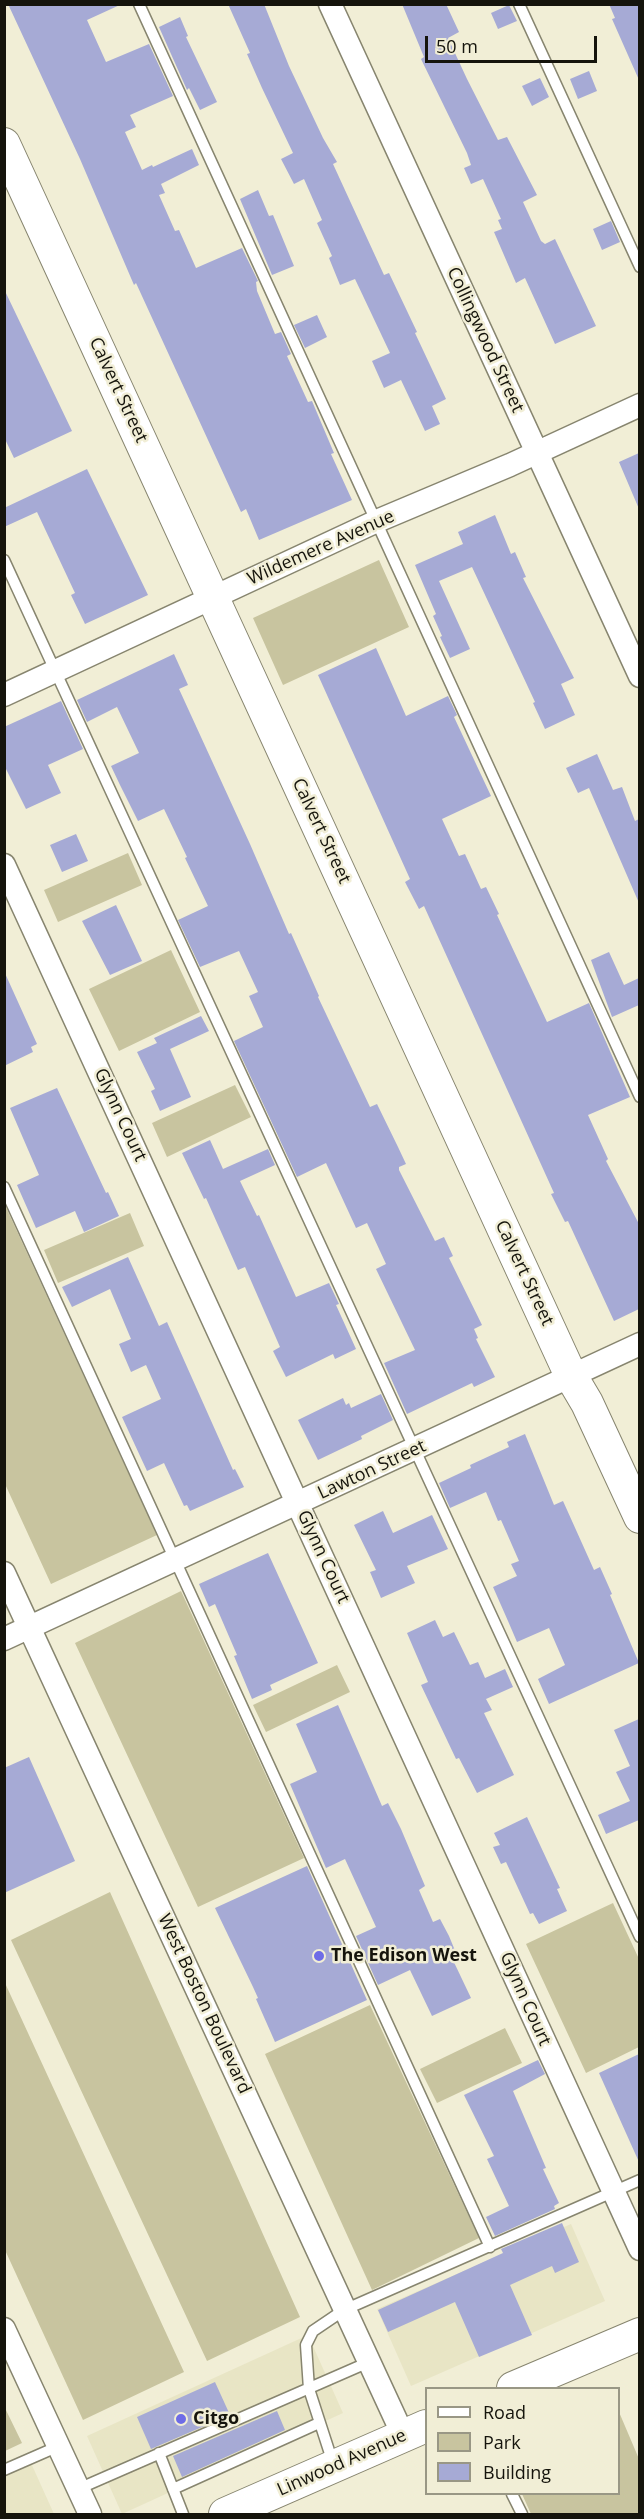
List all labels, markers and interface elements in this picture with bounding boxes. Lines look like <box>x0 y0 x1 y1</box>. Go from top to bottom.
scale bar <box>428 24 600 62</box>
text: 50 m <box>436 34 478 58</box>
street label: Collingwood Street <box>442 264 528 416</box>
street label: Calvert Street <box>84 334 152 446</box>
street label: Wildemere Avenue <box>244 506 398 590</box>
street label: Calvert Street <box>287 775 355 887</box>
street label: Glynn Court <box>89 1065 151 1165</box>
street label: Calvert Street <box>490 1217 558 1329</box>
street label: Lawton Street <box>315 1436 429 1504</box>
street label: Glynn Court <box>292 1507 354 1607</box>
street label: West Boston Boulevard <box>153 1911 255 2097</box>
place label: The Edison West <box>331 1945 477 1967</box>
marker: The Edison West <box>312 1949 326 1963</box>
street label: Glynn Court <box>495 1949 555 2049</box>
legend <box>425 2387 620 2495</box>
text: Road <box>483 2400 526 2424</box>
place label: Citgo <box>193 2408 239 2430</box>
marker: Citgo <box>174 2412 188 2426</box>
street label: Linwood Avenue <box>274 2425 410 2501</box>
text: Park <box>483 2430 521 2454</box>
text: Building <box>483 2460 551 2484</box>

